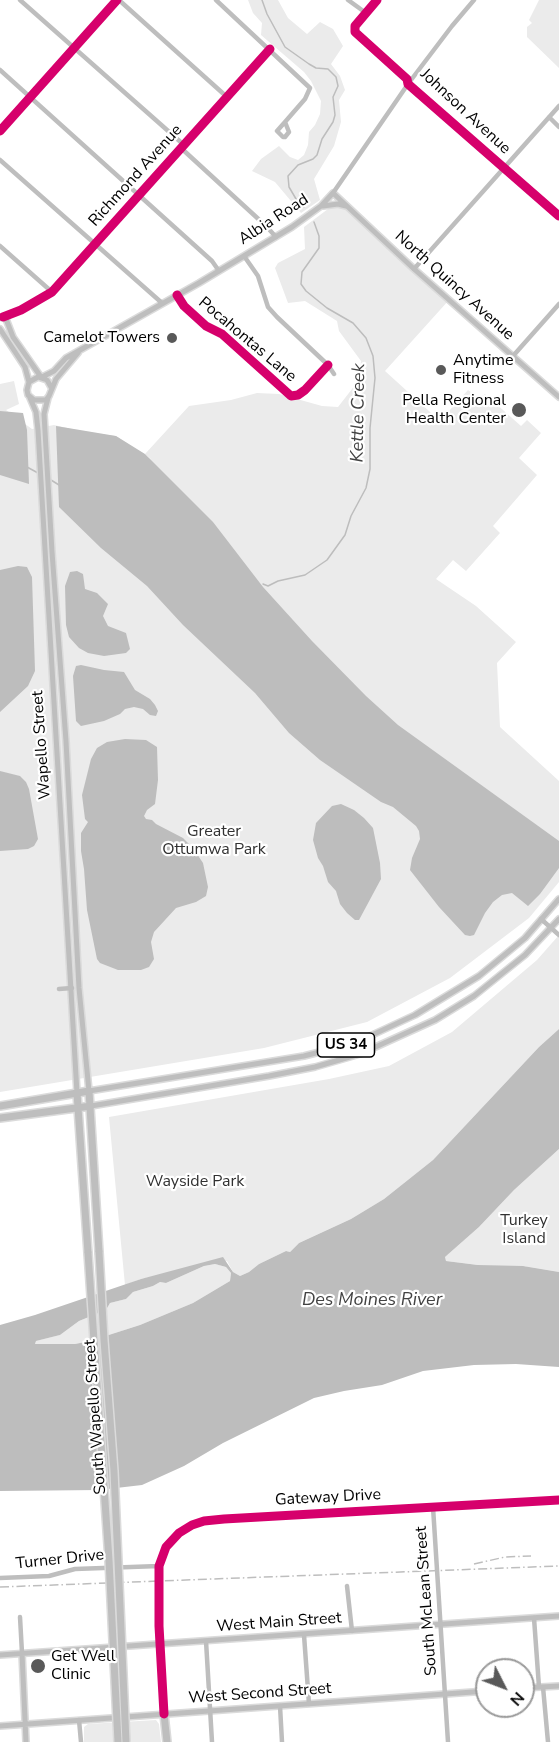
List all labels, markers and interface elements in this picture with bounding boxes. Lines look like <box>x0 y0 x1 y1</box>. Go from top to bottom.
street label: Johnson Avenue <box>416 65 514 159</box>
street label: Richmond Avenue <box>85 121 187 231</box>
street label: Albia Road <box>236 190 312 250</box>
street label: North Quincy Avenue <box>390 227 518 345</box>
street label: Pocahontas Lane <box>194 293 300 387</box>
place label: Camelot Towers <box>43 328 160 348</box>
marker: Camelot Towers <box>165 331 179 345</box>
place label: Anytime Fitness <box>453 351 514 389</box>
water label: Kettle Creek <box>347 363 371 463</box>
marker: Anytime Fitness <box>434 363 448 377</box>
place label: Pella Regional Health Center <box>402 391 506 429</box>
marker: Pella Regional Health Center <box>510 401 528 419</box>
street label: Wapello Street <box>29 690 55 800</box>
park label: Greater Ottumwa Park <box>162 822 266 860</box>
road number: US 34 <box>318 1033 374 1057</box>
park label: Wayside Park <box>146 1172 244 1192</box>
park label: Turkey Island <box>500 1211 548 1249</box>
water label: Des Moines River <box>302 1290 442 1312</box>
street label: South Wapello Street <box>81 1339 111 1495</box>
street label: Gateway Drive <box>275 1486 381 1510</box>
street label: South McLean Street <box>412 1525 442 1677</box>
street label: Turner Drive <box>15 1546 105 1574</box>
street label: West Main Street <box>216 1609 342 1637</box>
place label: Get Well Clinic <box>51 1647 115 1685</box>
marker: Get Well Clinic <box>29 1657 47 1675</box>
north arrow <box>475 1658 535 1718</box>
street label: West Second Street <box>188 1679 332 1709</box>
text: N <box>505 1687 529 1711</box>

